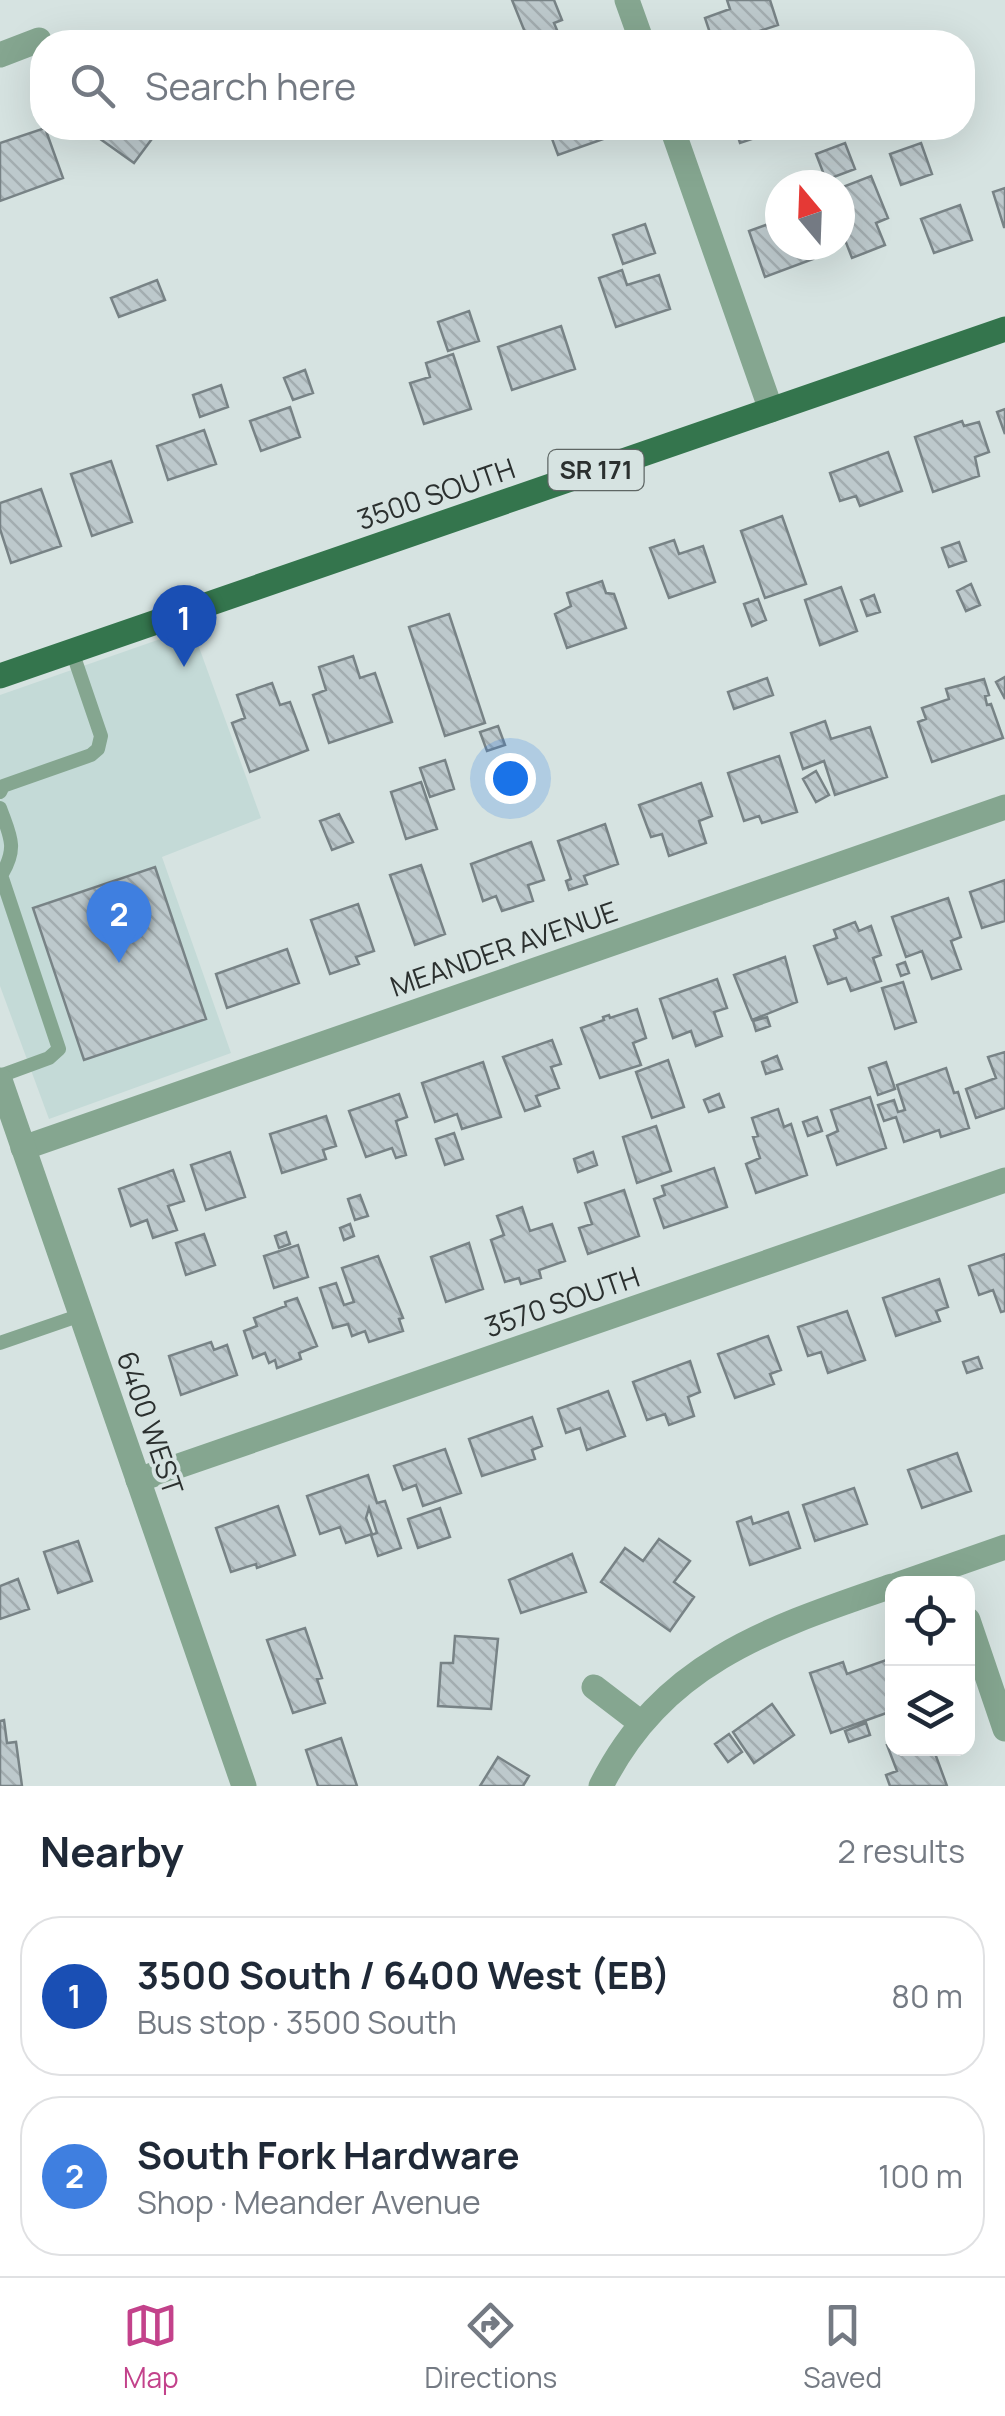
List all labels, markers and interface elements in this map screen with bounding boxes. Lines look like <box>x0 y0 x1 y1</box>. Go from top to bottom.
search box <box>30 30 975 140</box>
icon: search <box>65 58 120 113</box>
text: Search here <box>145 59 356 111</box>
north arrow <box>765 170 855 260</box>
street label: 3500 SOUTH <box>352 448 520 538</box>
road number: SR 171 <box>548 450 644 490</box>
pin: 1 <box>152 584 216 667</box>
your location <box>485 753 536 804</box>
pin: 2 <box>86 880 152 963</box>
street label: MEANDER AVENUE <box>385 891 622 1005</box>
street label: 3570 SOUTH <box>479 1257 644 1345</box>
street label: 6400 WEST <box>109 1346 193 1500</box>
map controls <box>885 1576 975 1756</box>
button: locate <box>885 1576 975 1666</box>
button: layers <box>885 1666 975 1756</box>
text: Nearby <box>40 1822 184 1880</box>
text: 2 results <box>838 1829 965 1873</box>
text: 3500 South / 6400 West (EB) <box>137 1948 670 2000</box>
text: 1 <box>67 1974 82 2018</box>
text: 80 m <box>891 1974 963 2018</box>
text: Bus stop · 3500 South <box>137 2000 457 2044</box>
text: South Fork Hardware <box>137 2128 520 2180</box>
text: 2 <box>65 2154 84 2198</box>
text: 100 m <box>878 2154 963 2198</box>
text: Shop · Meander Avenue <box>137 2180 481 2224</box>
tab: Map <box>123 2298 179 2396</box>
tab: Directions <box>425 2298 557 2396</box>
tab: Saved <box>803 2298 882 2396</box>

